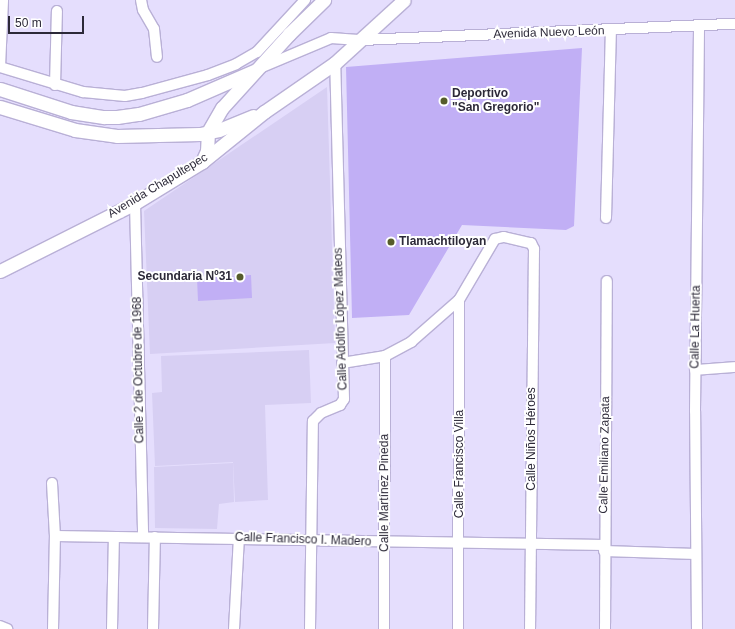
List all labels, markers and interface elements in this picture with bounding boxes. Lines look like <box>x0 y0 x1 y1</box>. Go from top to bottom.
scale bar <box>10 8 86 34</box>
text: 50 m <box>15 16 42 30</box>
street label: Avenida Nuevo León <box>493 24 605 42</box>
place label: Deportivo "San Gregorio" <box>452 87 539 115</box>
marker: Deportivo "San Gregorio" <box>439 96 449 106</box>
street label: Avenida Chapultepec <box>105 151 211 221</box>
place label: Tlamachtiloyan <box>399 235 486 249</box>
marker: Tlamachtiloyan <box>386 237 396 247</box>
street label: Calle Adolfo López Mateos <box>331 247 351 391</box>
place label: Secundaria Nº31 <box>138 270 232 284</box>
marker: Secundaria Nº31 <box>235 272 245 282</box>
street label: Calle La Huerta <box>688 285 704 369</box>
street label: Calle 2 de Octubre de 1968 <box>131 297 147 443</box>
street label: Calle Niños Héroes <box>525 387 539 491</box>
street label: Calle Emiliano Zapata <box>597 396 613 514</box>
street label: Calle Francisco Villa <box>453 410 467 518</box>
street label: Calle Martínez Pineda <box>378 434 392 552</box>
street label: Calle Francisco I. Madero <box>234 530 372 550</box>

